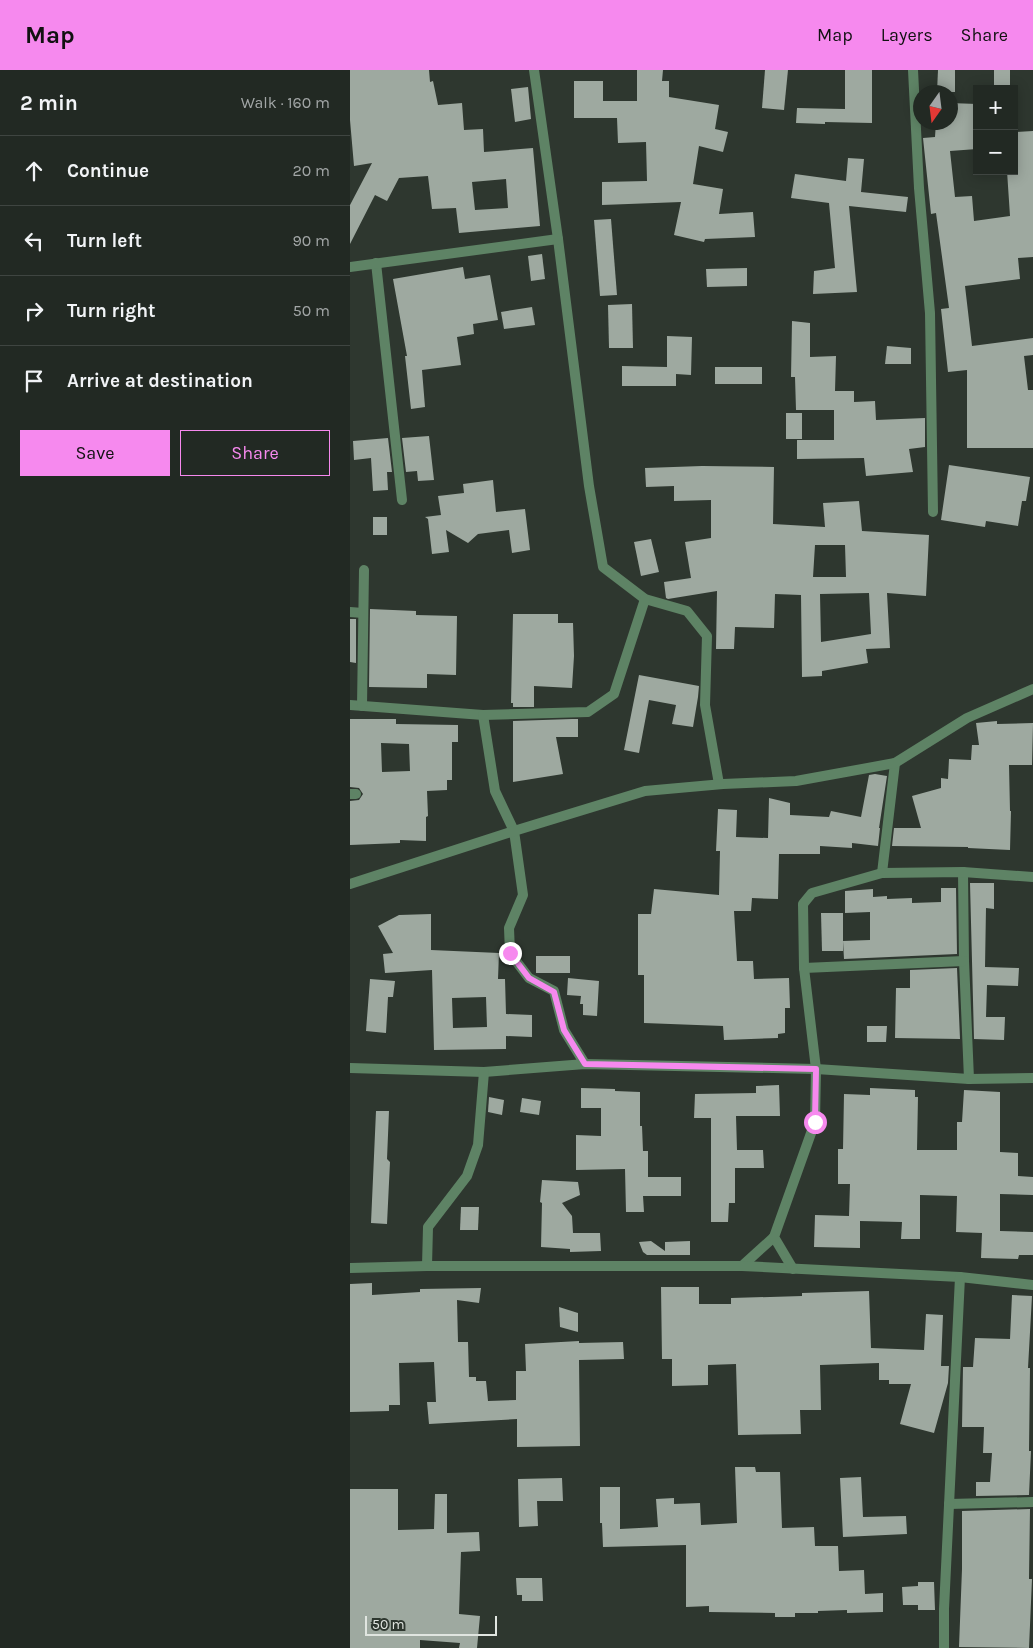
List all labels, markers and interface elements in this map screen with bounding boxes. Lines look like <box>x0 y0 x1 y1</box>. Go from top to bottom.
text: Map <box>25 21 75 49</box>
text: Map <box>817 24 853 46</box>
text: Layers <box>881 24 933 46</box>
text: Share <box>961 24 1008 46</box>
north arrow <box>913 85 958 130</box>
map controls <box>973 85 1018 175</box>
button: + <box>973 85 1018 130</box>
text: 2 min <box>20 91 78 115</box>
text: Walk · 160 m <box>241 93 330 112</box>
button: − <box>973 130 1018 175</box>
icon: ahead <box>20 157 48 185</box>
text: Continue <box>67 160 149 182</box>
text: 20 m <box>292 161 330 180</box>
icon: left <box>20 227 48 255</box>
text: Turn left <box>67 230 142 252</box>
text: 90 m <box>292 231 330 250</box>
icon: right <box>20 297 48 325</box>
text: Turn right <box>67 300 156 322</box>
text: 50 m <box>293 301 330 320</box>
icon: arrive <box>20 367 48 395</box>
text: Arrive at destination <box>67 370 253 392</box>
button: Save <box>20 430 170 476</box>
button: Share <box>180 430 330 476</box>
route end <box>499 942 522 965</box>
route start <box>804 1111 827 1134</box>
scale bar <box>365 1613 498 1636</box>
text: 50 m <box>372 1616 405 1633</box>

